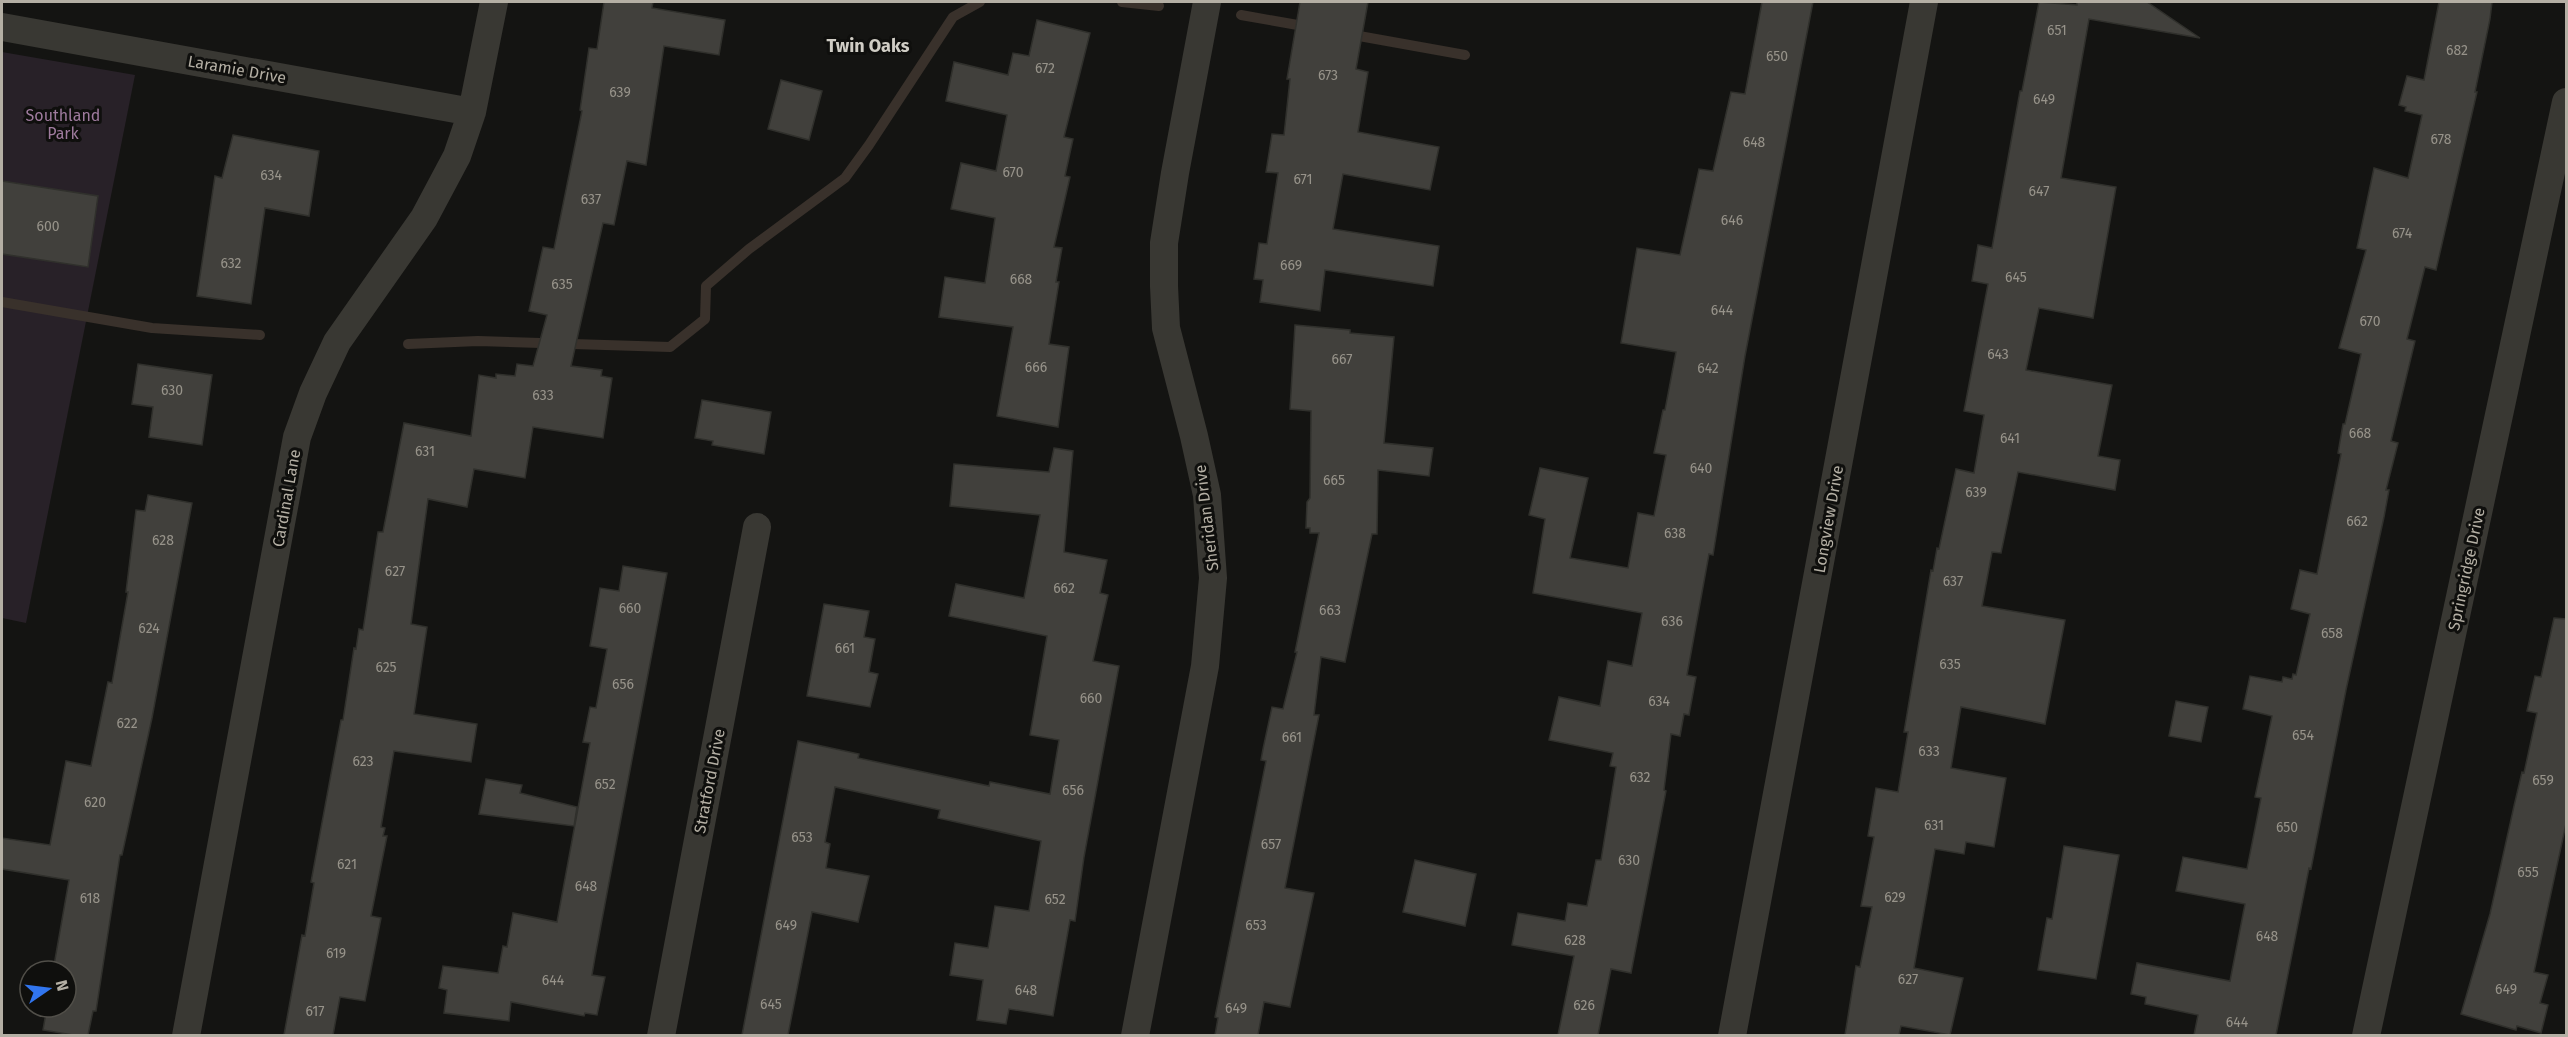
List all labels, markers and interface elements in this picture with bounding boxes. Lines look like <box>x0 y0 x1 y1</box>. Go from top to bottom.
house number: 651 <box>2047 22 2067 39</box>
district label: Twin Oaks <box>826 35 910 57</box>
house number: 682 <box>2446 42 2468 59</box>
house number: 650 <box>1766 48 1788 65</box>
street label: Laramie Drive <box>186 51 288 87</box>
house number: 672 <box>1035 60 1055 77</box>
house number: 673 <box>1318 67 1338 84</box>
house number: 639 <box>609 84 631 101</box>
house number: 649 <box>2033 91 2055 108</box>
park label: Southland Park <box>26 106 100 143</box>
house number: 678 <box>2431 131 2452 148</box>
house number: 648 <box>1743 134 1766 151</box>
house number: 670 <box>1003 164 1024 181</box>
house number: 634 <box>260 167 282 184</box>
house number: 671 <box>1293 171 1313 188</box>
house number: 647 <box>2029 183 2049 200</box>
house number: 637 <box>581 191 601 208</box>
house number: 646 <box>1721 212 1743 229</box>
house number: 600 <box>36 218 60 235</box>
house number: 674 <box>2392 225 2413 242</box>
house number: 632 <box>220 255 242 272</box>
house number: 669 <box>1280 257 1302 274</box>
house number: 645 <box>2005 269 2027 286</box>
house number: 668 <box>1010 271 1033 288</box>
house number: 635 <box>551 276 573 293</box>
house number: 644 <box>1711 302 1734 319</box>
house number: 670 <box>2360 313 2381 330</box>
house number: 643 <box>1987 346 2009 363</box>
house number: 667 <box>1332 351 1352 368</box>
house number: 666 <box>1025 359 1047 376</box>
house number: 642 <box>1697 360 1719 377</box>
house number: 630 <box>161 382 183 399</box>
house number: 633 <box>532 387 554 404</box>
house number: 668 <box>2349 425 2372 442</box>
house number: 641 <box>2000 430 2020 447</box>
house number: 631 <box>415 443 435 460</box>
street label: Cardinal Lane <box>269 448 304 548</box>
house number: 640 <box>1690 460 1713 477</box>
street label: Sheridan Drive <box>1191 464 1222 572</box>
street label: Longview Drive <box>1810 464 1847 574</box>
house number: 665 <box>1323 472 1345 489</box>
house number: 639 <box>1965 484 1987 501</box>
street label: Springridge Drive <box>2444 506 2489 632</box>
house number: 662 <box>2346 513 2368 530</box>
house number: 638 <box>1664 525 1686 542</box>
house number: 628 <box>152 532 174 549</box>
house number: 627 <box>385 563 405 580</box>
house number: 637 <box>1943 573 1963 590</box>
house number: 662 <box>1053 580 1075 597</box>
house number: 660 <box>619 600 642 617</box>
house number: 663 <box>1319 602 1341 619</box>
house number: 636 <box>1661 613 1683 630</box>
house number: 624 <box>138 620 160 637</box>
house number: 658 <box>2321 625 2343 642</box>
house number: 661 <box>835 640 855 657</box>
house number: 635 <box>1939 656 1961 673</box>
house number: 625 <box>375 659 397 676</box>
house number: 656 <box>612 676 634 693</box>
house number: 660 <box>1080 690 1103 707</box>
house number: 634 <box>1648 693 1670 710</box>
house number: 622 <box>116 715 138 732</box>
street label: Stratford Drive <box>690 727 729 835</box>
house number: 654 <box>2292 727 2314 744</box>
house number: 661 <box>1282 729 1302 746</box>
house number: 633 <box>1918 743 1940 760</box>
house number: 623 <box>352 753 374 770</box>
house number: 632 <box>1629 769 1651 786</box>
house number: 659 <box>2532 772 2554 789</box>
house number: 652 <box>594 776 616 793</box>
house number: 656 <box>1062 782 1084 799</box>
house number: 620 <box>84 794 106 811</box>
house number: 631 <box>1924 817 1944 834</box>
house number: 650 <box>2276 819 2298 836</box>
house number: 653 <box>791 829 813 846</box>
house number: 657 <box>1261 836 1281 853</box>
house number: 630 <box>1618 852 1640 869</box>
house number: 621 <box>337 856 357 873</box>
house number: 655 <box>2517 864 2539 881</box>
house number: 648 <box>575 878 598 895</box>
house number: 629 <box>1884 889 1906 906</box>
house number: 618 <box>80 890 101 907</box>
house number: 652 <box>1044 891 1066 908</box>
house number: 649 <box>775 917 797 934</box>
house number: 653 <box>1245 917 1267 934</box>
house number: 648 <box>2256 928 2279 945</box>
house number: 628 <box>1564 932 1586 949</box>
house number: 619 <box>326 945 346 962</box>
north arrow <box>18 959 78 1019</box>
house number: 627 <box>1898 971 1918 988</box>
house number: 644 <box>542 972 565 989</box>
text: N <box>52 978 73 993</box>
house number: 649 <box>2495 981 2517 998</box>
house number: 648 <box>1015 982 1038 999</box>
house number: 645 <box>760 996 782 1013</box>
house number: 626 <box>1573 997 1595 1014</box>
house number: 649 <box>1225 1000 1247 1017</box>
house number: 617 <box>305 1003 325 1020</box>
house number: 644 <box>2226 1014 2249 1031</box>

